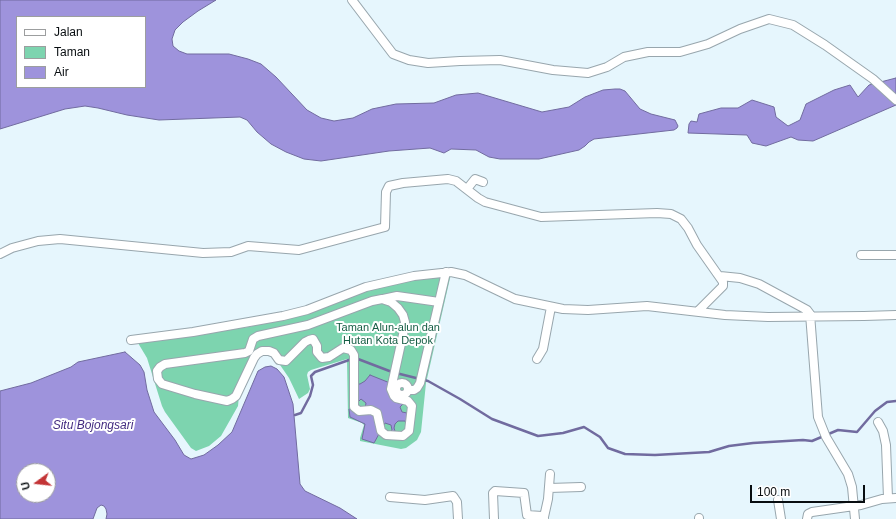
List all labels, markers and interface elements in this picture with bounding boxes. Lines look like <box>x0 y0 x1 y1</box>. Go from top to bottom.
legend <box>16 16 146 88</box>
text: Jalan <box>54 25 83 39</box>
text: Taman <box>54 45 90 59</box>
text: Air <box>54 65 69 79</box>
park label: Taman Alun-alun dan Hutan Kota Depok <box>336 321 440 347</box>
water label: Situ Bojongsari <box>53 419 133 433</box>
north arrow <box>16 463 56 503</box>
scale bar <box>752 477 867 503</box>
text: U <box>19 480 32 491</box>
text: 100 m <box>757 485 790 499</box>

